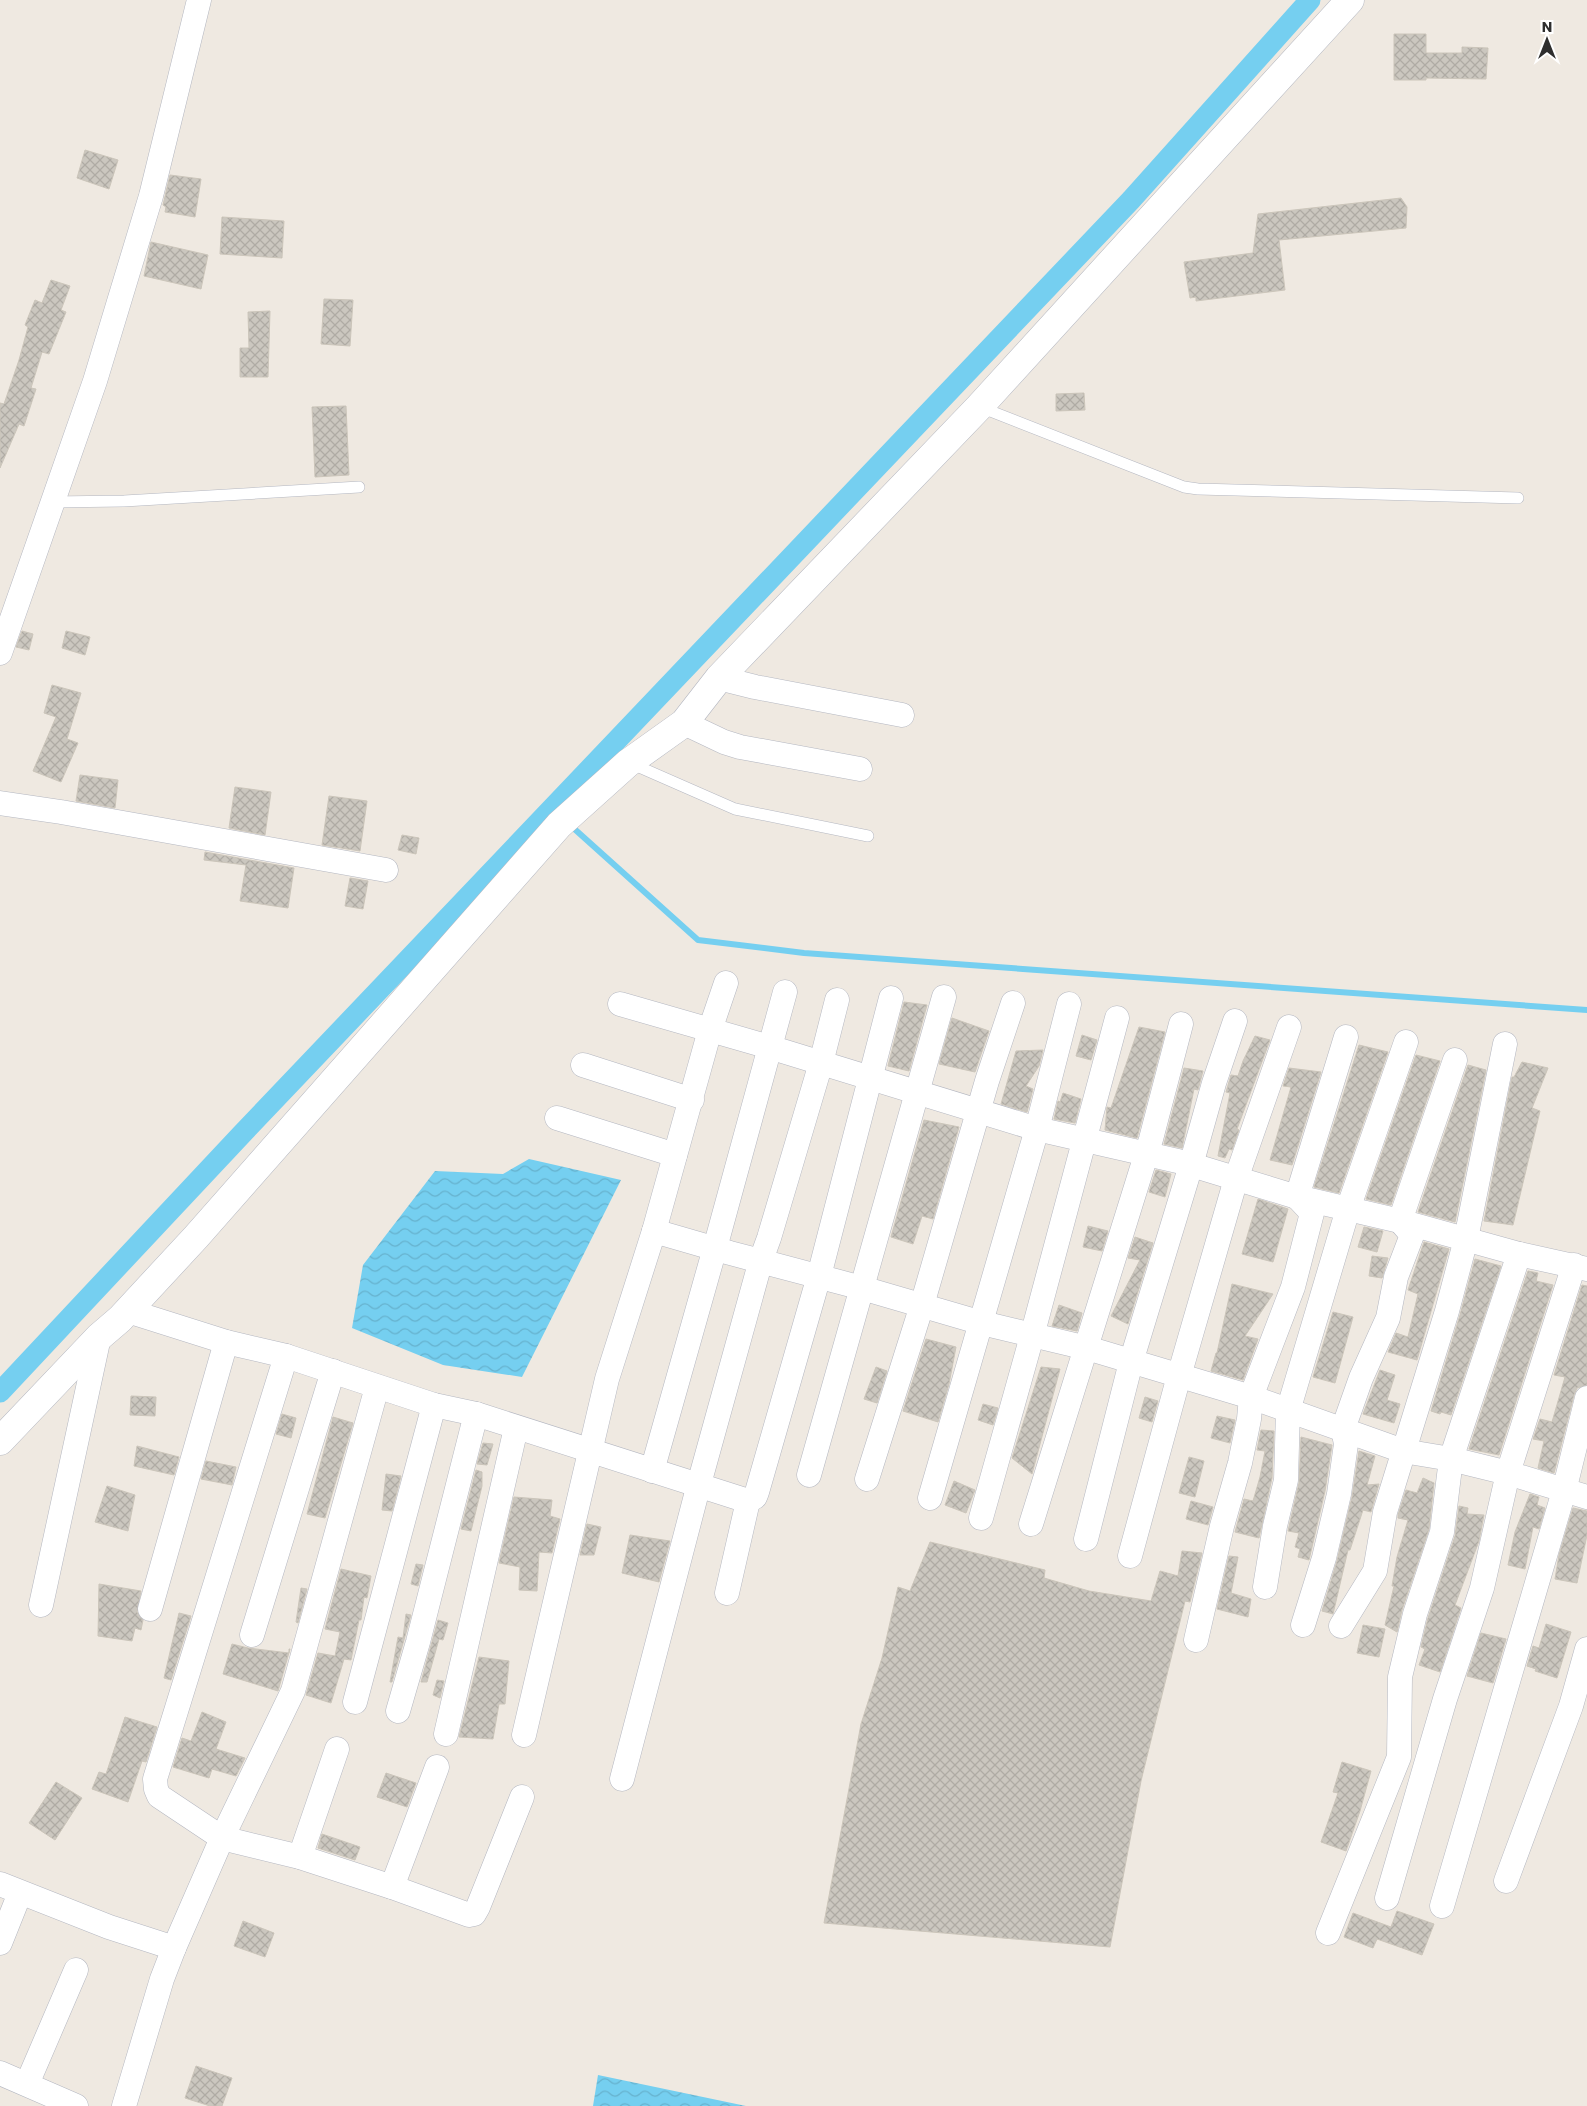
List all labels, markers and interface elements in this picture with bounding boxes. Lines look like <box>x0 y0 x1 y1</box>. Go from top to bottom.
north arrow <box>1522 15 1572 65</box>
text: N <box>1542 17 1552 37</box>

